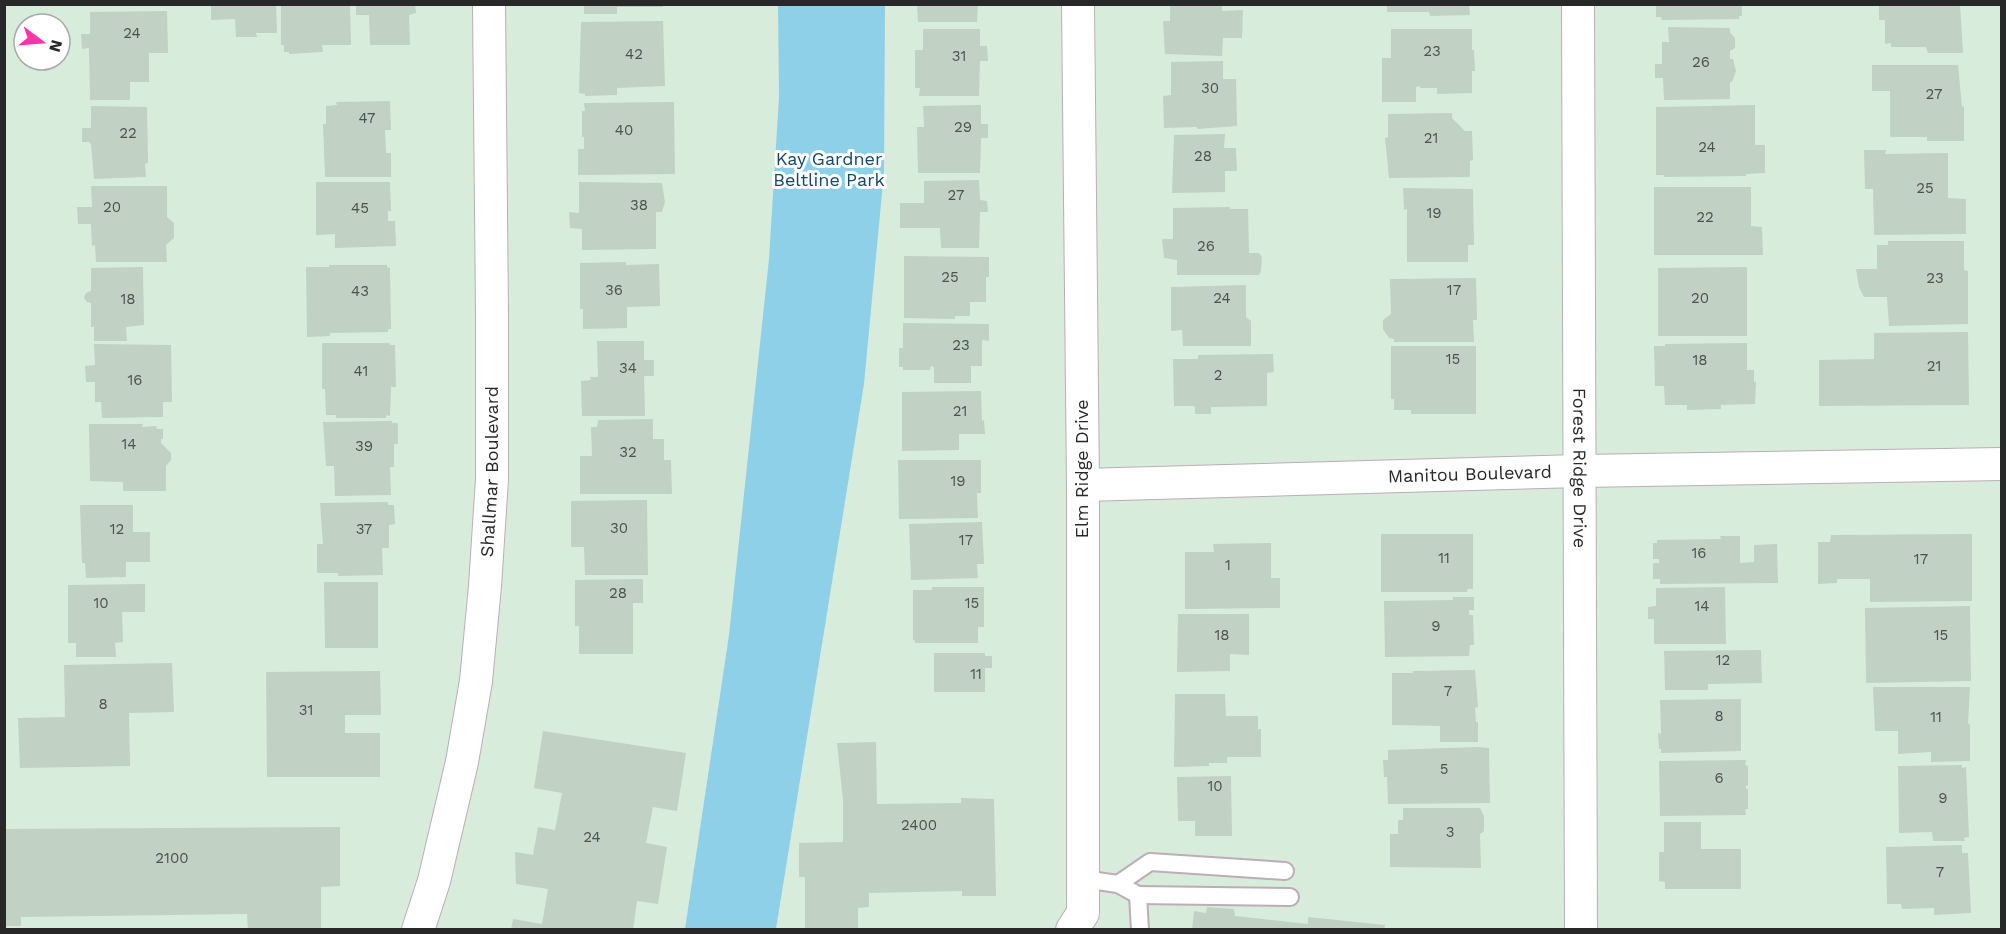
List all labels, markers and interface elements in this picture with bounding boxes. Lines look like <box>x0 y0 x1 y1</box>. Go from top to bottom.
north arrow <box>12 12 72 72</box>
house number: 24 <box>123 24 141 42</box>
text: N <box>45 38 67 54</box>
house number: 23 <box>1423 42 1441 60</box>
house number: 42 <box>625 45 643 63</box>
house number: 31 <box>952 47 966 65</box>
house number: 26 <box>1692 53 1710 71</box>
house number: 30 <box>1201 79 1219 97</box>
house number: 27 <box>1926 85 1942 103</box>
house number: 47 <box>359 109 375 127</box>
house number: 29 <box>954 118 972 136</box>
house number: 40 <box>615 121 633 139</box>
house number: 22 <box>119 124 137 142</box>
house number: 21 <box>1424 129 1438 147</box>
house number: 24 <box>1698 138 1716 156</box>
house number: 28 <box>1194 147 1212 165</box>
park label: Kay Gardner Beltline Park <box>773 148 885 190</box>
house number: 25 <box>1916 179 1934 197</box>
house number: 27 <box>948 186 964 204</box>
house number: 38 <box>630 196 648 214</box>
house number: 20 <box>103 198 121 216</box>
house number: 45 <box>351 199 369 217</box>
house number: 19 <box>1426 204 1442 222</box>
house number: 22 <box>1696 208 1714 226</box>
house number: 26 <box>1197 237 1215 255</box>
house number: 25 <box>941 268 959 286</box>
house number: 23 <box>1926 269 1944 287</box>
house number: 36 <box>605 281 623 299</box>
house number: 17 <box>1447 281 1461 299</box>
house number: 43 <box>351 282 369 300</box>
house number: 24 <box>1213 289 1231 307</box>
house number: 20 <box>1691 289 1709 307</box>
house number: 18 <box>120 290 136 308</box>
house number: 23 <box>952 336 970 354</box>
house number: 15 <box>1446 350 1460 368</box>
house number: 18 <box>1692 351 1708 369</box>
house number: 21 <box>1927 357 1941 375</box>
house number: 34 <box>619 359 637 377</box>
house number: 41 <box>354 362 368 380</box>
house number: 2 <box>1214 366 1222 384</box>
house number: 16 <box>128 371 142 389</box>
street label: Shallmar Boulevard <box>476 386 502 558</box>
street label: Forest Ridge Drive <box>1569 388 1591 548</box>
street label: Elm Ridge Drive <box>1071 399 1092 539</box>
house number: 21 <box>953 402 967 420</box>
house number: 14 <box>121 435 137 453</box>
house number: 39 <box>355 437 373 455</box>
house number: 32 <box>619 443 637 461</box>
street label: Manitou Boulevard <box>1388 461 1552 486</box>
house number: 19 <box>950 472 966 490</box>
house number: 30 <box>610 519 628 537</box>
house number: 12 <box>110 520 124 538</box>
house number: 37 <box>356 520 372 538</box>
house number: 17 <box>959 531 973 549</box>
house number: 16 <box>1692 544 1706 562</box>
house number: 11 <box>1438 549 1450 567</box>
house number: 17 <box>1914 550 1928 568</box>
house number: 1 <box>1225 556 1231 574</box>
house number: 28 <box>609 584 627 602</box>
house number: 10 <box>93 594 109 612</box>
house number: 15 <box>965 594 979 612</box>
house number: 14 <box>1694 597 1710 615</box>
house number: 9 <box>1431 617 1441 635</box>
house number: 18 <box>1214 626 1230 644</box>
house number: 15 <box>1934 626 1948 644</box>
house number: 12 <box>1716 651 1730 669</box>
house number: 11 <box>970 665 982 683</box>
house number: 7 <box>1444 682 1452 700</box>
house number: 8 <box>98 695 108 713</box>
house number: 31 <box>299 701 313 719</box>
house number: 8 <box>1714 707 1724 725</box>
house number: 11 <box>1930 708 1942 726</box>
house number: 5 <box>1440 760 1448 778</box>
house number: 6 <box>1714 769 1724 787</box>
house number: 10 <box>1207 777 1223 795</box>
house number: 9 <box>1938 789 1948 807</box>
house number: 2400 <box>901 816 937 834</box>
house number: 3 <box>1446 823 1454 841</box>
house number: 24 <box>583 828 601 846</box>
house number: 2100 <box>155 849 189 867</box>
house number: 7 <box>1936 863 1944 881</box>

